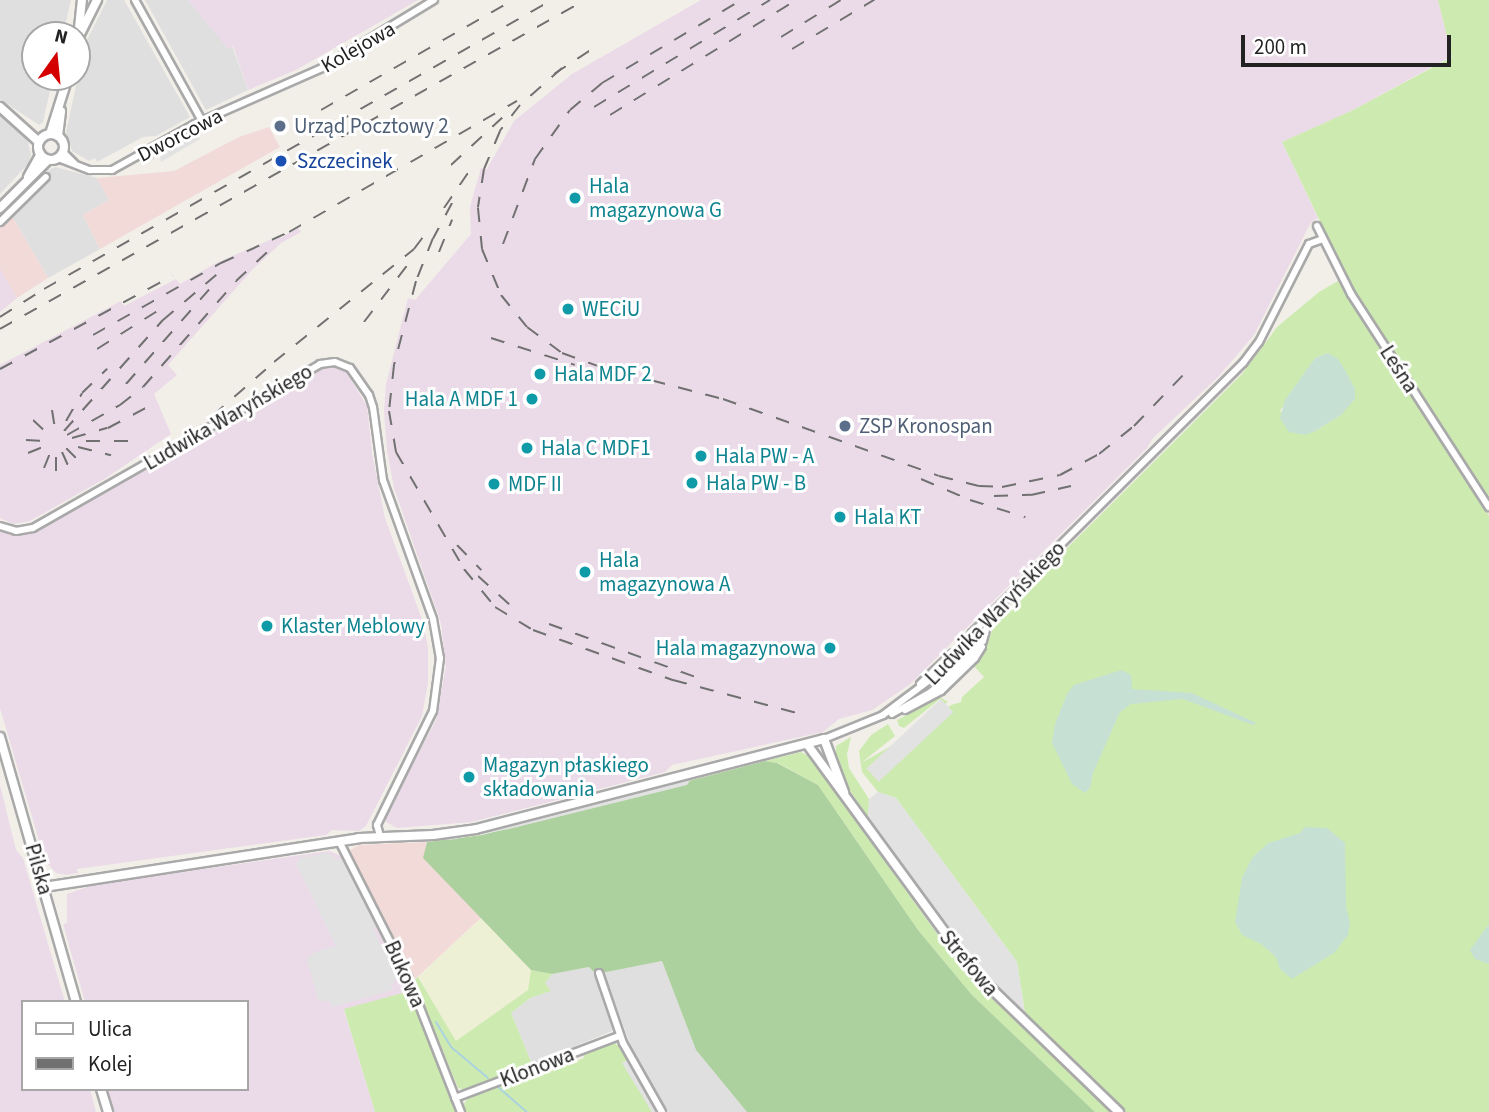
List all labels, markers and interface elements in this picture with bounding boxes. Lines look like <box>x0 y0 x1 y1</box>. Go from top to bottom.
street label: Kolejowa <box>317 16 399 78</box>
north arrow <box>21 21 91 91</box>
scale bar <box>1244 21 1454 65</box>
text: N <box>51 22 71 52</box>
text: 200 m <box>1254 32 1307 62</box>
street label: Dworcowa <box>133 103 227 167</box>
place label: Urząd Pocztowy 2 <box>294 113 449 139</box>
marker: Urząd Pocztowy 2 <box>272 118 288 134</box>
place label: Szczecinek <box>297 148 393 174</box>
marker: Szczecinek <box>271 151 291 171</box>
place label: Hala magazynowa G <box>589 173 722 223</box>
marker: Hala magazynowa G <box>567 190 583 206</box>
place label: WECiU <box>582 296 640 322</box>
marker: WECiU <box>560 301 576 317</box>
street label: Leśna <box>1374 341 1424 397</box>
street label: Ludwika Waryńskiego <box>139 358 317 476</box>
place label: Hala MDF 2 <box>554 361 652 387</box>
marker: Hala MDF 2 <box>532 366 548 382</box>
place label: Hala A MDF 1 <box>405 386 518 412</box>
marker: Hala A MDF 1 <box>524 391 540 407</box>
place label: ZSP Kronospan <box>859 413 993 439</box>
marker: ZSP Kronospan <box>837 418 853 434</box>
place label: Hala C MDF1 <box>541 435 651 461</box>
marker: Hala C MDF1 <box>519 440 535 456</box>
place label: Hala PW - A <box>715 443 814 469</box>
marker: Hala PW - A <box>693 448 709 464</box>
place label: Hala PW - B <box>706 470 806 496</box>
place label: MDF II <box>508 471 562 497</box>
marker: Hala PW - B <box>684 475 700 491</box>
marker: MDF II <box>486 476 502 492</box>
place label: Hala KT <box>854 504 921 530</box>
marker: Hala KT <box>832 509 848 525</box>
street label: Ludwika Waryńskiego <box>920 536 1070 690</box>
place label: Hala magazynowa A <box>599 547 730 597</box>
marker: Hala magazynowa A <box>577 564 593 580</box>
place label: Klaster Meblowy <box>281 613 425 639</box>
marker: Klaster Meblowy <box>259 618 275 634</box>
place label: Hala magazynowa <box>656 635 816 661</box>
marker: Hala magazynowa <box>822 640 838 656</box>
place label: Magazyn płaskiego składowania <box>483 752 649 802</box>
marker: Magazyn płaskiego składowania <box>461 769 477 785</box>
street label: Pilska <box>20 841 58 897</box>
street label: Strefowa <box>934 925 1004 1001</box>
street label: Bukowa <box>379 937 431 1011</box>
legend <box>21 1000 248 1091</box>
text: Ulica <box>88 1014 132 1044</box>
street label: Klonowa <box>496 1041 578 1093</box>
text: Kolej <box>88 1049 132 1079</box>

